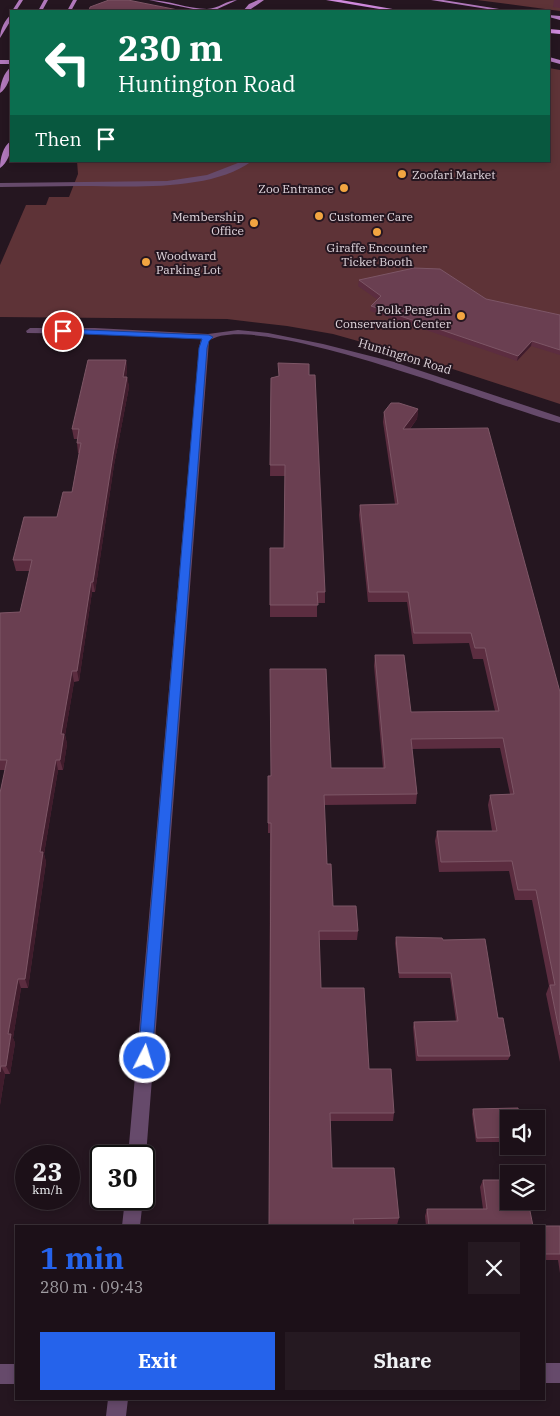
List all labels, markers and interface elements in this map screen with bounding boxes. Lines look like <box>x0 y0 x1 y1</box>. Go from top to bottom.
text: 230 m <box>118 25 223 71</box>
icon: left <box>35 30 100 95</box>
text: Huntington Road <box>118 69 296 98</box>
icon: arrive <box>92 125 120 153</box>
text: Then <box>35 127 82 151</box>
place label: Zoofari Market <box>412 167 496 182</box>
marker: Zoofari Market <box>396 168 408 180</box>
place label: Zoo Entrance <box>258 181 334 196</box>
marker: Zoo Entrance <box>338 182 350 194</box>
place label: Membership Office <box>172 209 244 238</box>
place label: Customer Care <box>329 209 413 224</box>
marker: Customer Care <box>313 210 325 222</box>
marker: Membership Office <box>248 217 260 229</box>
marker: Giraffe Encounter Ticket Booth <box>371 226 383 238</box>
place label: Giraffe Encounter Ticket Booth <box>327 240 428 269</box>
place label: Woodward Parking Lot <box>156 248 221 277</box>
marker: Woodward Parking Lot <box>140 256 152 268</box>
place label: Polk Penguin Conservation Center <box>335 302 452 331</box>
pin <box>42 310 84 352</box>
marker: Polk Penguin Conservation Center <box>455 310 467 322</box>
icon: arrive <box>49 317 77 345</box>
street label: Huntington Road <box>357 335 453 377</box>
position arrow <box>118 1031 170 1083</box>
map controls <box>500 1110 545 1210</box>
button: sound <box>500 1110 545 1155</box>
speed limit sign: 30 <box>90 1145 155 1210</box>
text: 23 <box>32 1155 63 1188</box>
button: layers <box>500 1165 545 1210</box>
text: km/h <box>32 1182 63 1197</box>
text: 1 min <box>40 1238 124 1277</box>
button: close <box>468 1242 520 1294</box>
text: 280 m · 09:43 <box>40 1277 143 1297</box>
button: Exit <box>40 1332 275 1390</box>
button: Share <box>285 1332 520 1390</box>

